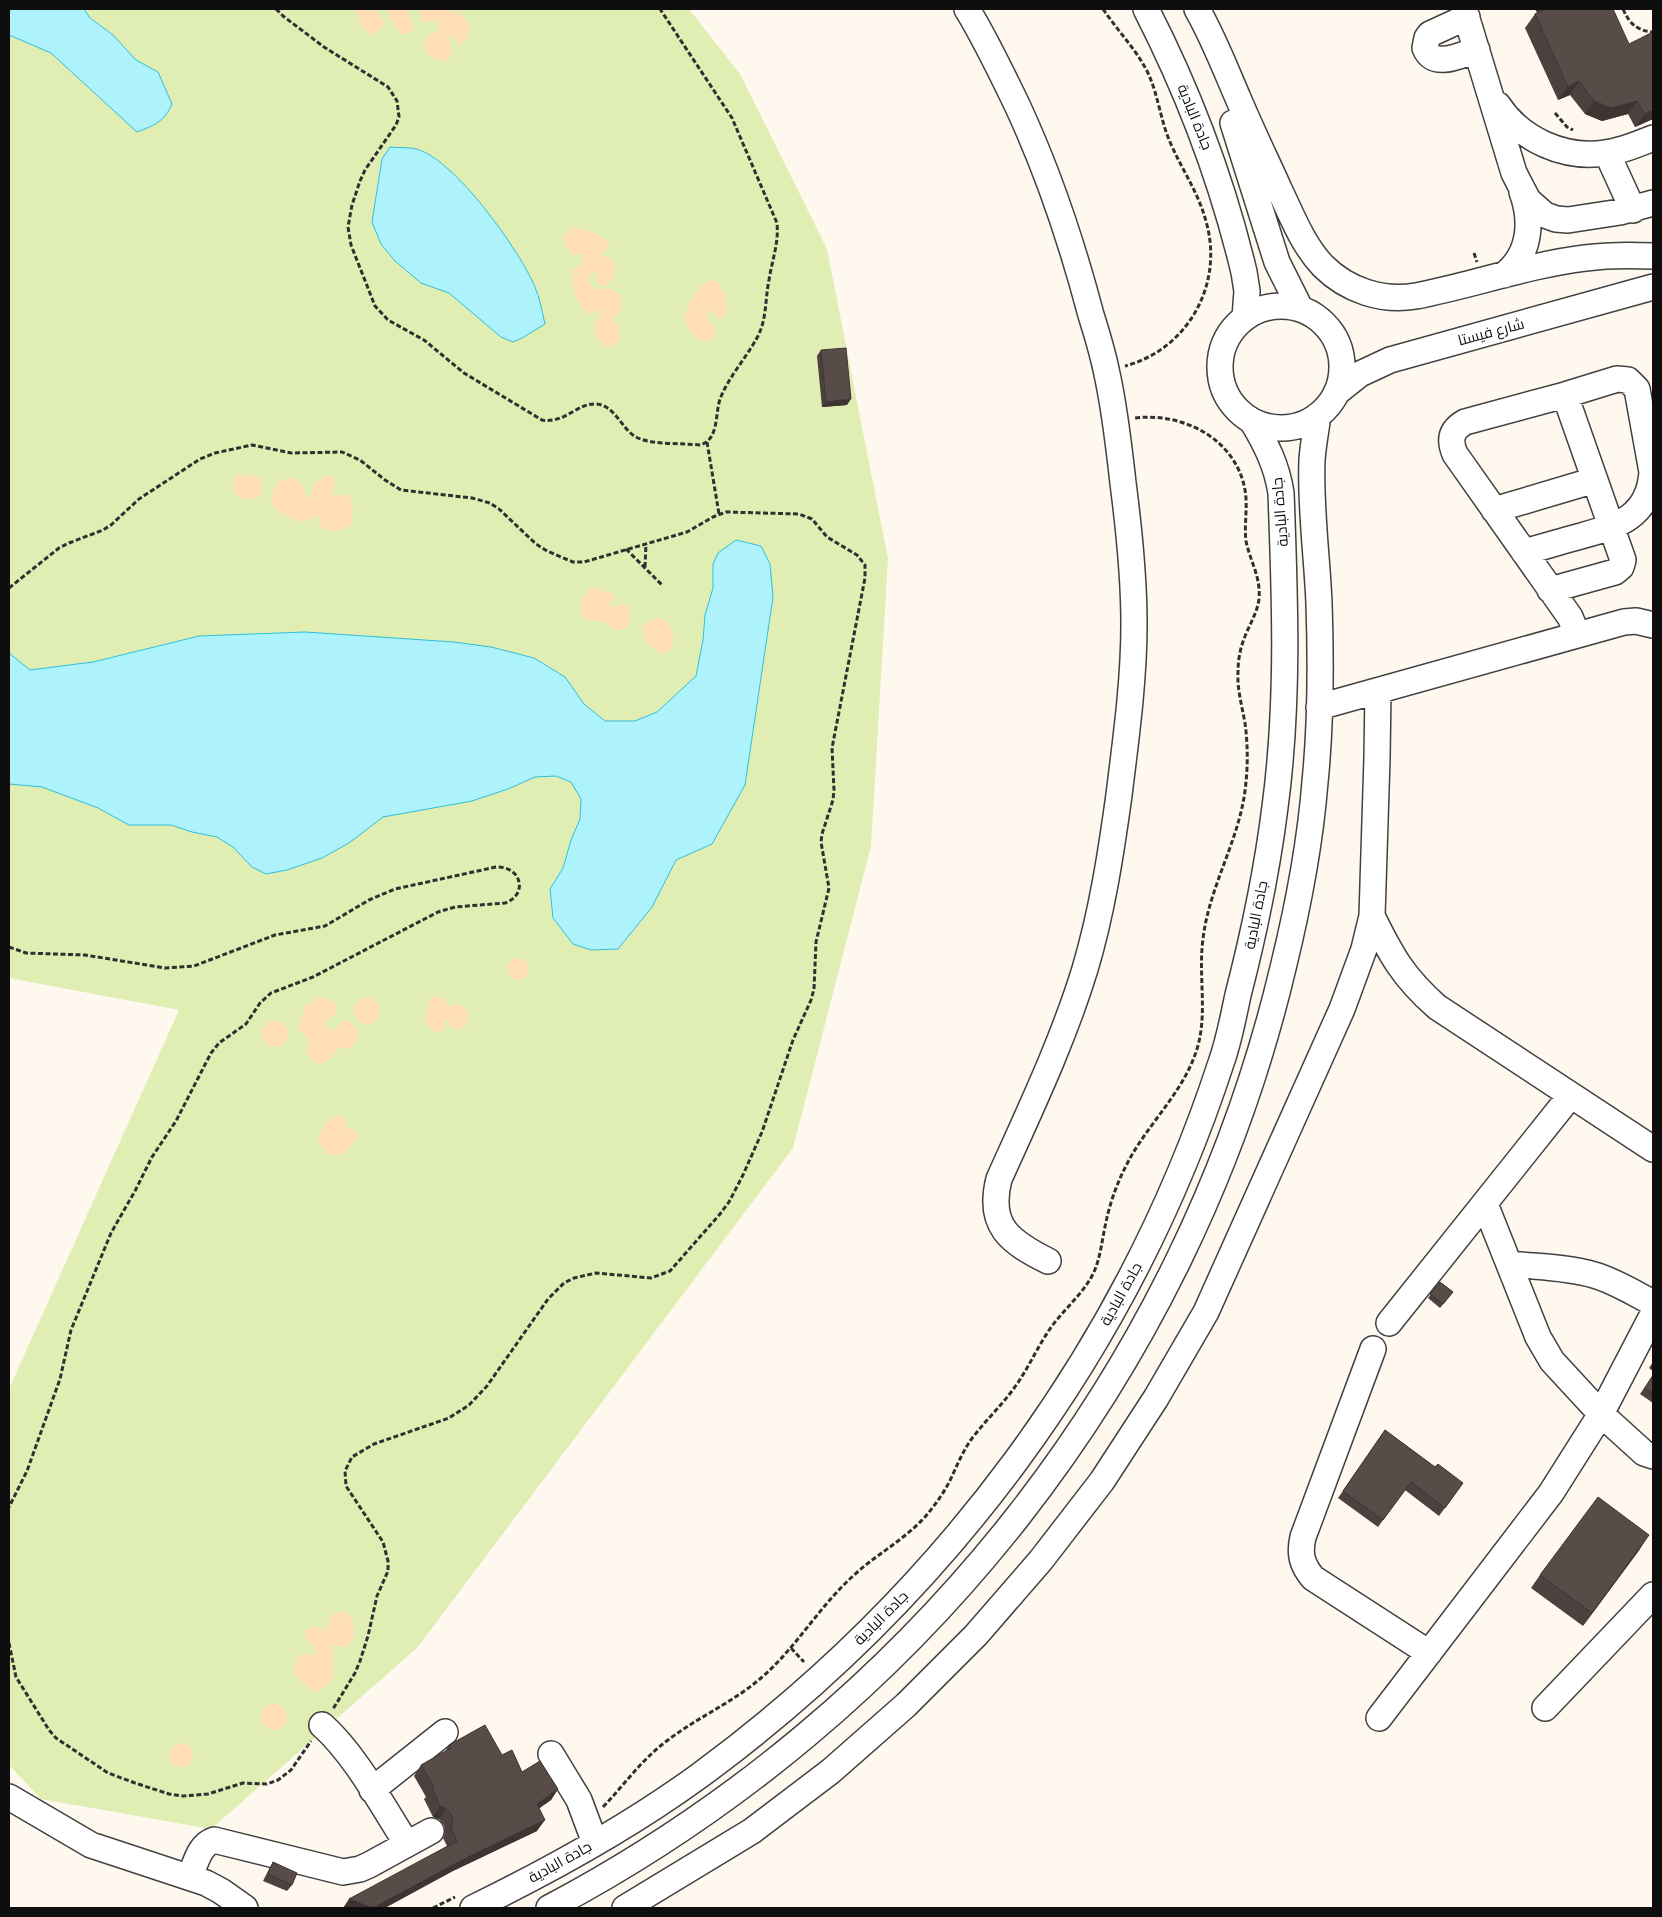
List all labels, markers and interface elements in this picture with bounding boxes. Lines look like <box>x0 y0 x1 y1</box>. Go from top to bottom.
street label: جادة البادية <box>1174 81 1216 153</box>
street label: شارع فيستا <box>1456 314 1527 351</box>
street label: جادة البادية <box>1268 477 1292 547</box>
street label: جادة البادية <box>1241 879 1271 951</box>
street label: جادة البادية <box>1096 1259 1146 1329</box>
street label: جادة البادية <box>850 1587 912 1649</box>
street label: جادة البادية <box>525 1837 595 1887</box>

